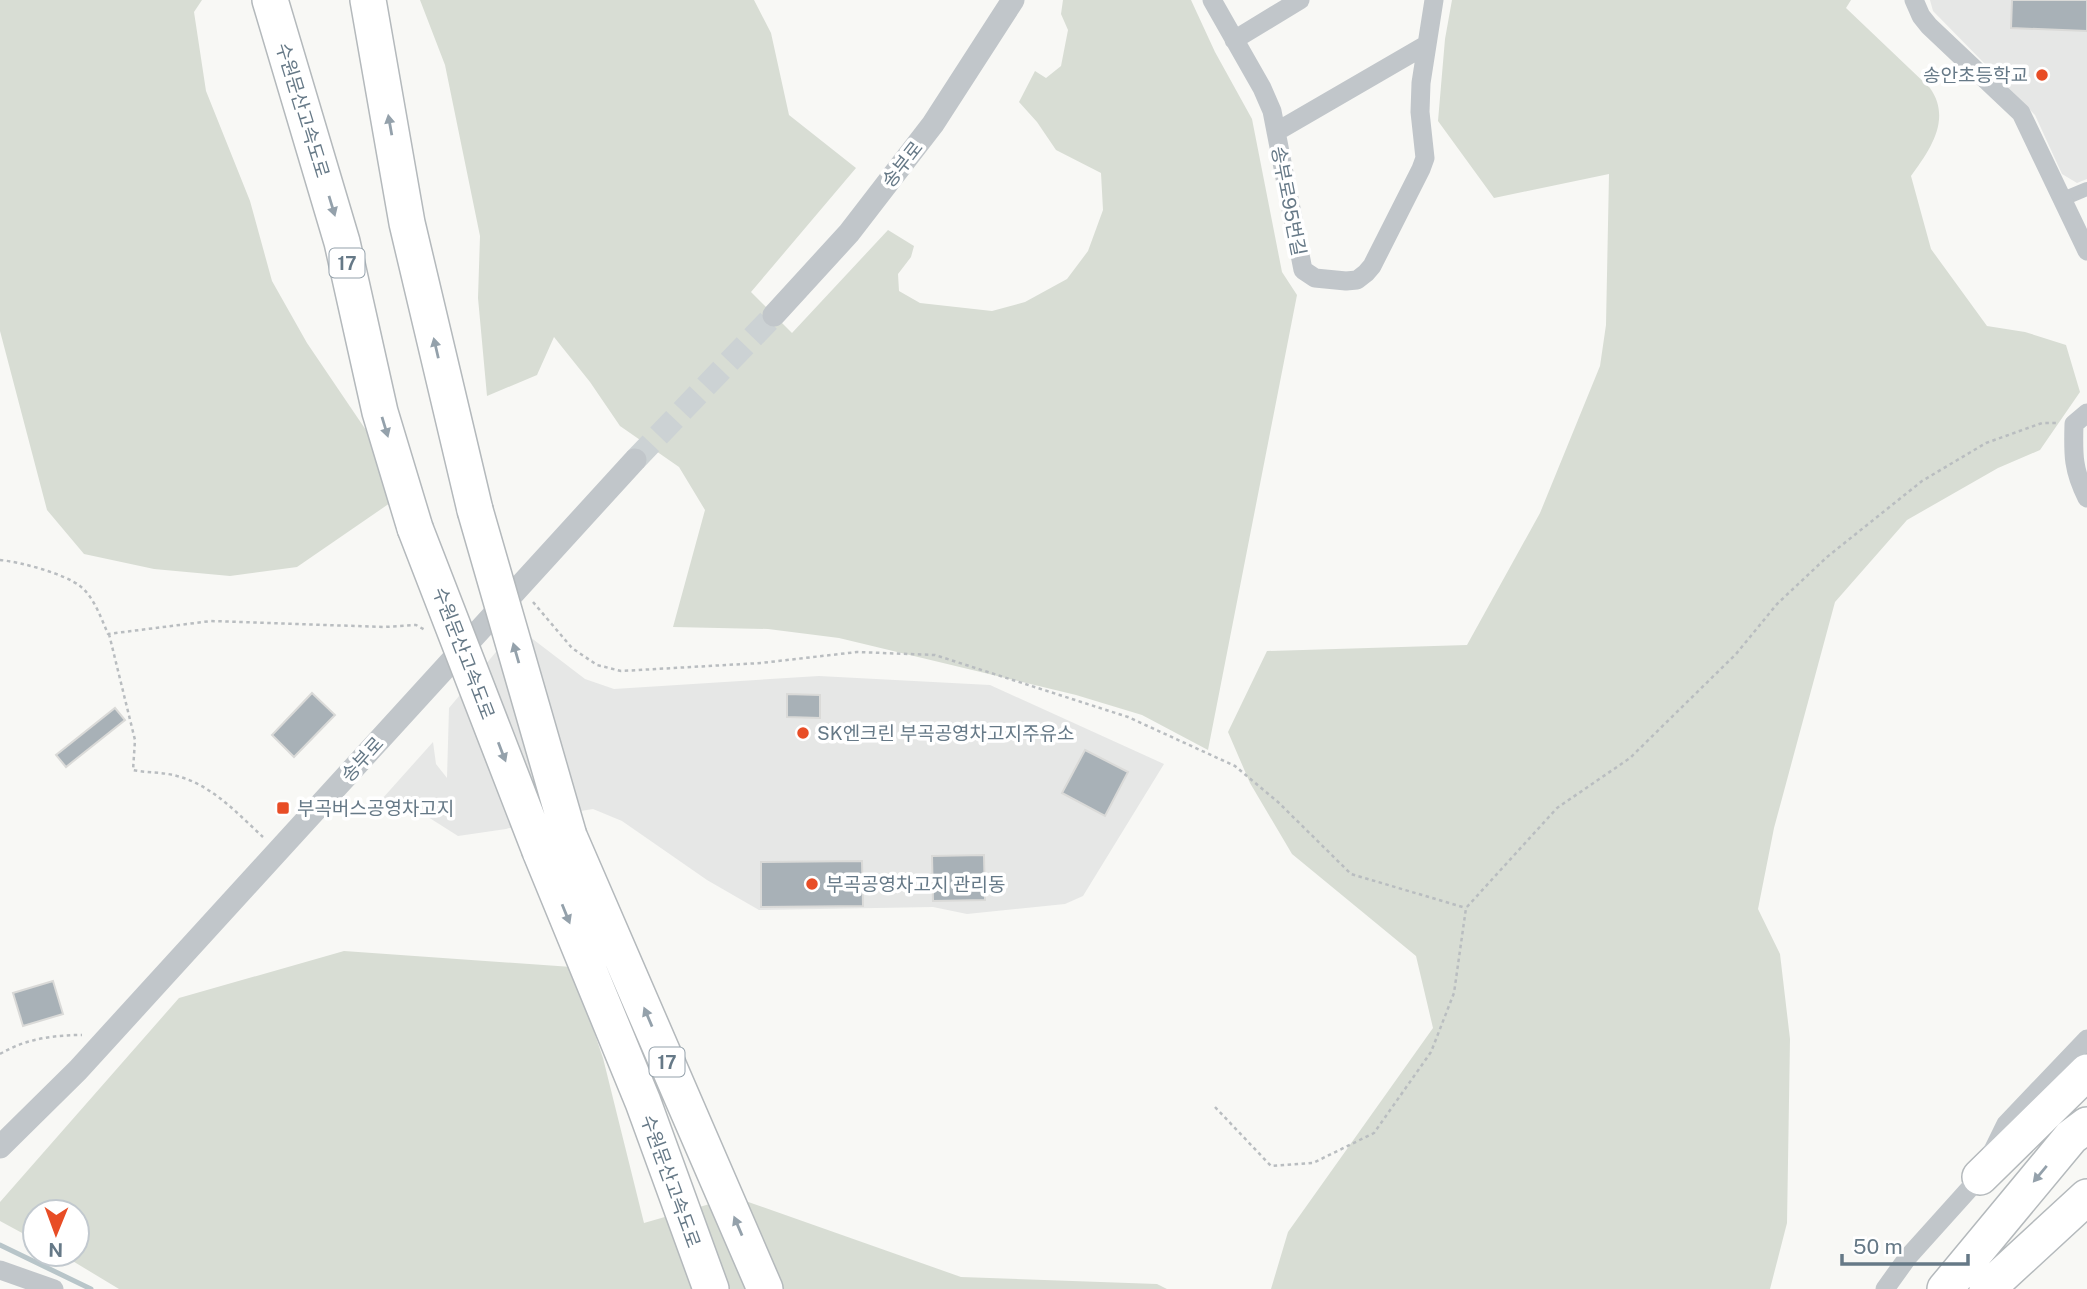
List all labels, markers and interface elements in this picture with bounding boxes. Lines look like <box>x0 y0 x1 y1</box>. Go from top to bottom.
street label: 수원문산고속도로 <box>272 40 334 180</box>
place label: 송안초등학교 <box>1923 64 2028 86</box>
marker: 송안초등학교 <box>2034 67 2050 83</box>
one-way arrow <box>384 114 395 136</box>
street label: 송부로 <box>877 137 927 191</box>
street label: 송부로95번길 <box>1268 144 1310 258</box>
one-way arrow <box>327 196 337 217</box>
road number: 17 <box>330 248 364 278</box>
one-way arrow <box>430 337 441 359</box>
one-way arrow <box>380 417 390 438</box>
street label: 수원문산고속도로 <box>429 584 499 722</box>
one-way arrow <box>511 642 521 663</box>
place label: SK엔크린 부곡공영차고지주유소 <box>817 722 1074 744</box>
marker: SK엔크린 부곡공영차고지주유소 <box>795 725 811 741</box>
street label: 송부로 <box>336 732 388 786</box>
one-way arrow <box>497 741 508 762</box>
place label: 부곡버스공영차고지 <box>297 797 454 819</box>
marker: 부곡버스공영차고지 <box>275 800 291 816</box>
place label: 부곡공영차고지 관리동 <box>826 873 1005 895</box>
marker: 부곡공영차고지 관리동 <box>804 876 820 892</box>
one-way arrow <box>561 903 572 924</box>
one-way arrow <box>642 1007 653 1028</box>
road number: 17 <box>650 1048 684 1077</box>
street label: 수원문산고속도로 <box>637 1112 705 1250</box>
one-way arrow <box>2033 1166 2048 1183</box>
north arrow <box>21 1198 91 1268</box>
one-way arrow <box>733 1215 744 1236</box>
scale bar <box>1842 1222 1968 1266</box>
text: 50 m <box>1853 1234 1903 1259</box>
text: N <box>48 1239 63 1261</box>

